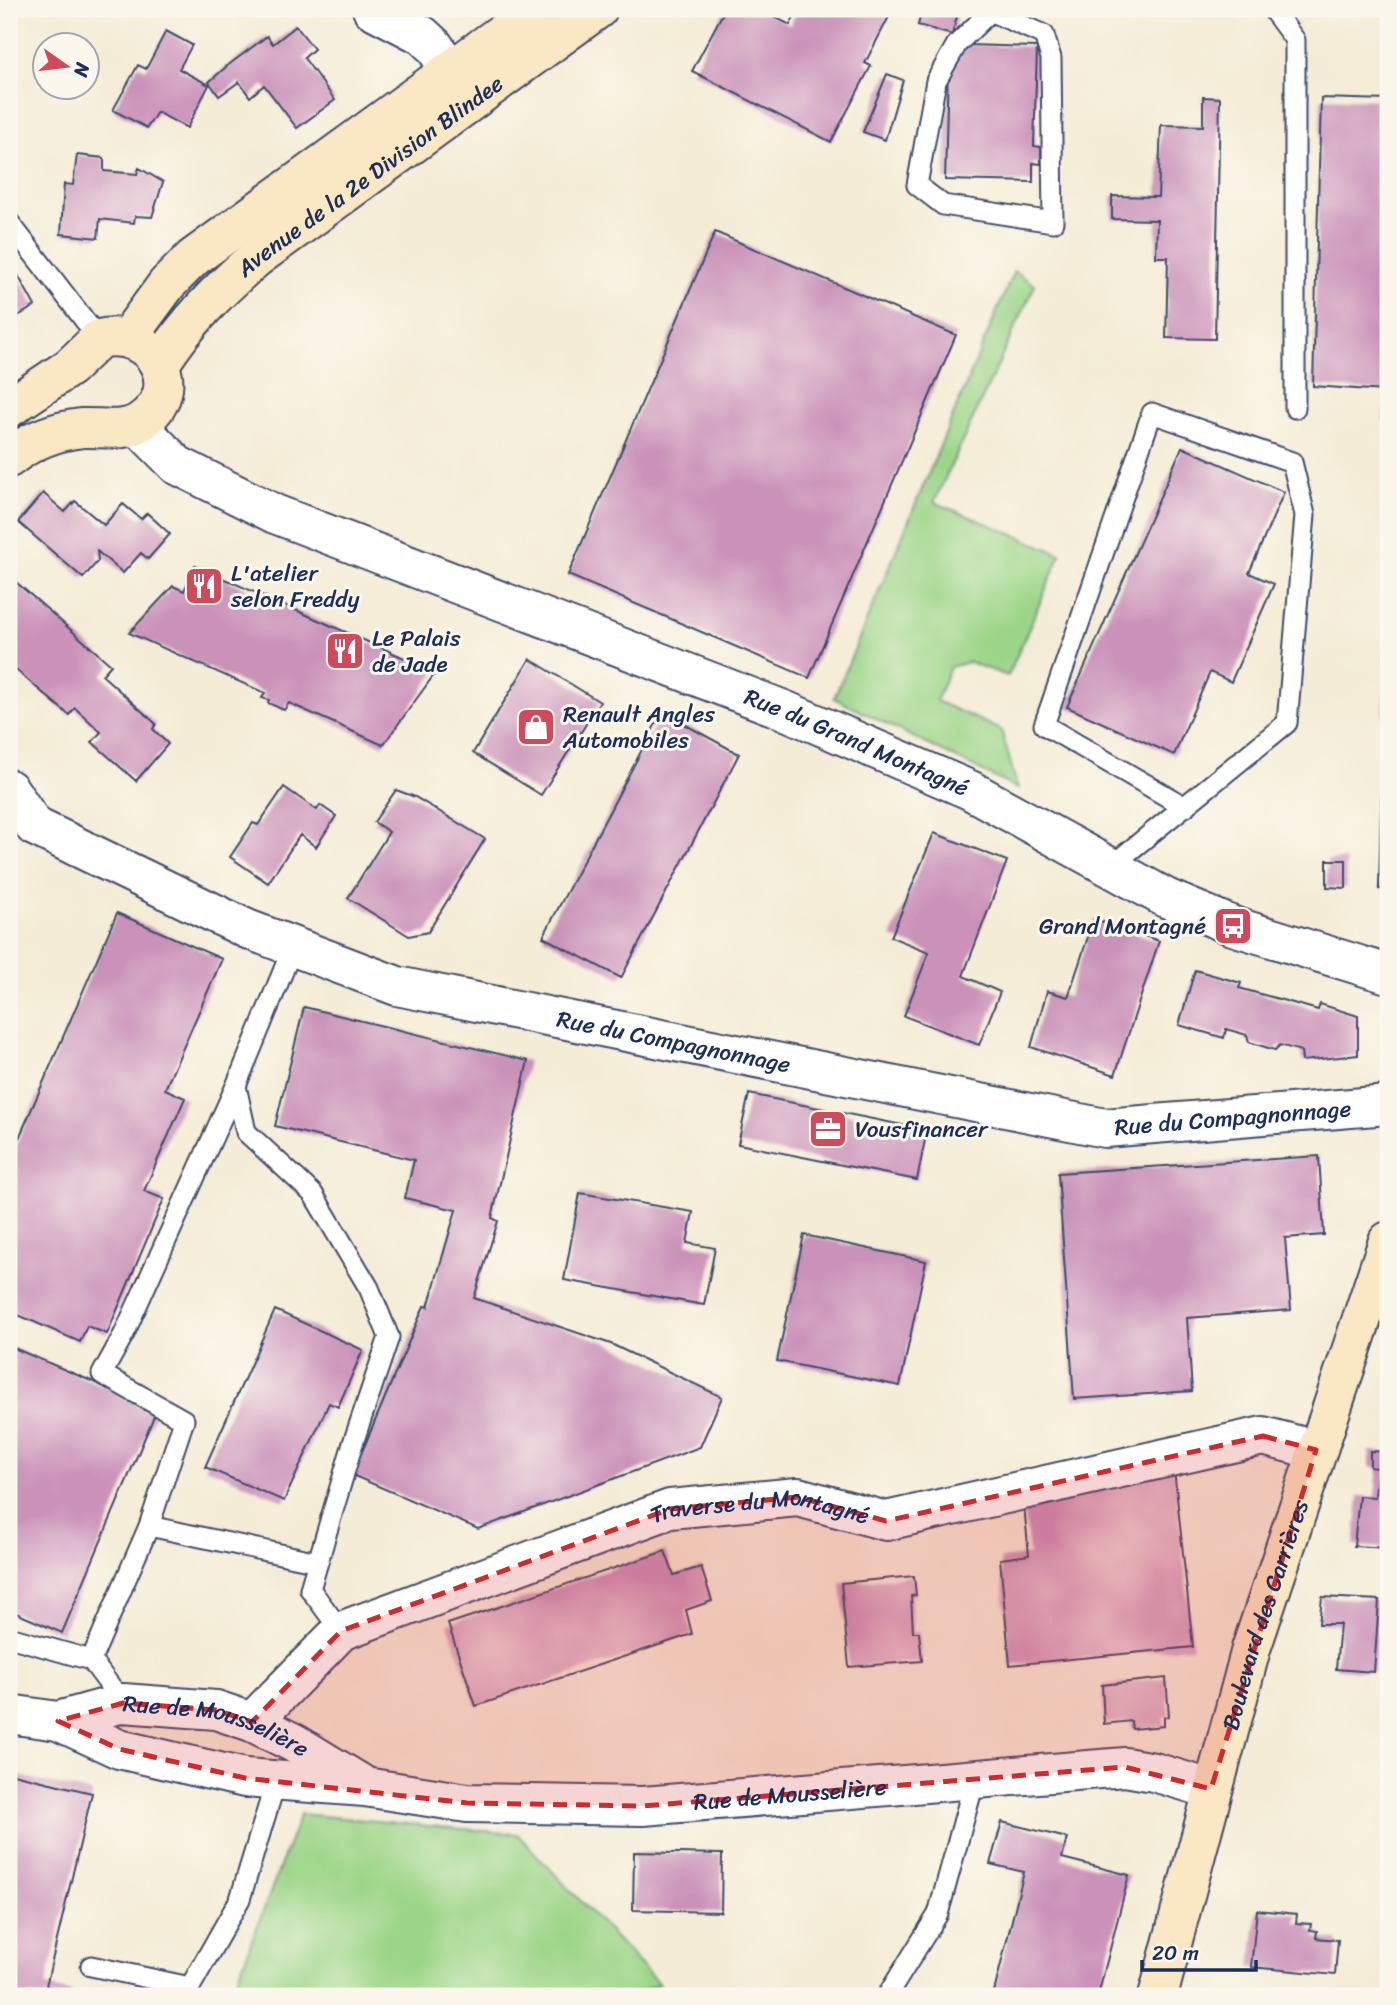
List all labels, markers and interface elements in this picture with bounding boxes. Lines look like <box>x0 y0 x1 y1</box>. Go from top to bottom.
north arrow <box>32 32 102 102</box>
text: N <box>64 59 100 81</box>
street label: Avenue de la 2e Division Blindee <box>226 64 513 288</box>
place label: L'atelier selon Freddy <box>230 553 359 620</box>
restaurant icon: L'atelier selon Freddy <box>183 565 225 607</box>
place label: Le Palais de Jade <box>372 618 461 685</box>
restaurant icon: Le Palais de Jade <box>324 630 366 672</box>
street label: Rue du Grand Montagné <box>738 677 976 808</box>
place label: Renault Angles Automobiles <box>562 694 715 761</box>
shop icon: Renault Angles Automobiles <box>515 706 557 748</box>
bus stop icon: Grand Montagné <box>1212 905 1254 947</box>
place label: Grand Montagné <box>1039 906 1206 947</box>
street label: Rue du Compagnonnage <box>553 999 794 1085</box>
street label: Rue du Compagnonnage <box>1113 1088 1353 1148</box>
office icon: Vousfinancer <box>807 1108 849 1150</box>
place label: Vousfinancer <box>855 1109 989 1150</box>
street label: Traverse du Montagné <box>644 1477 874 1537</box>
street label: Boulevard des Carrières <box>1210 1494 1321 1735</box>
street label: Rue de Mousselière <box>121 1683 317 1769</box>
street label: Rue de Mousselière <box>692 1766 888 1823</box>
scale bar <box>1142 1928 1255 1972</box>
text: 20 m <box>1152 1934 1199 1972</box>

